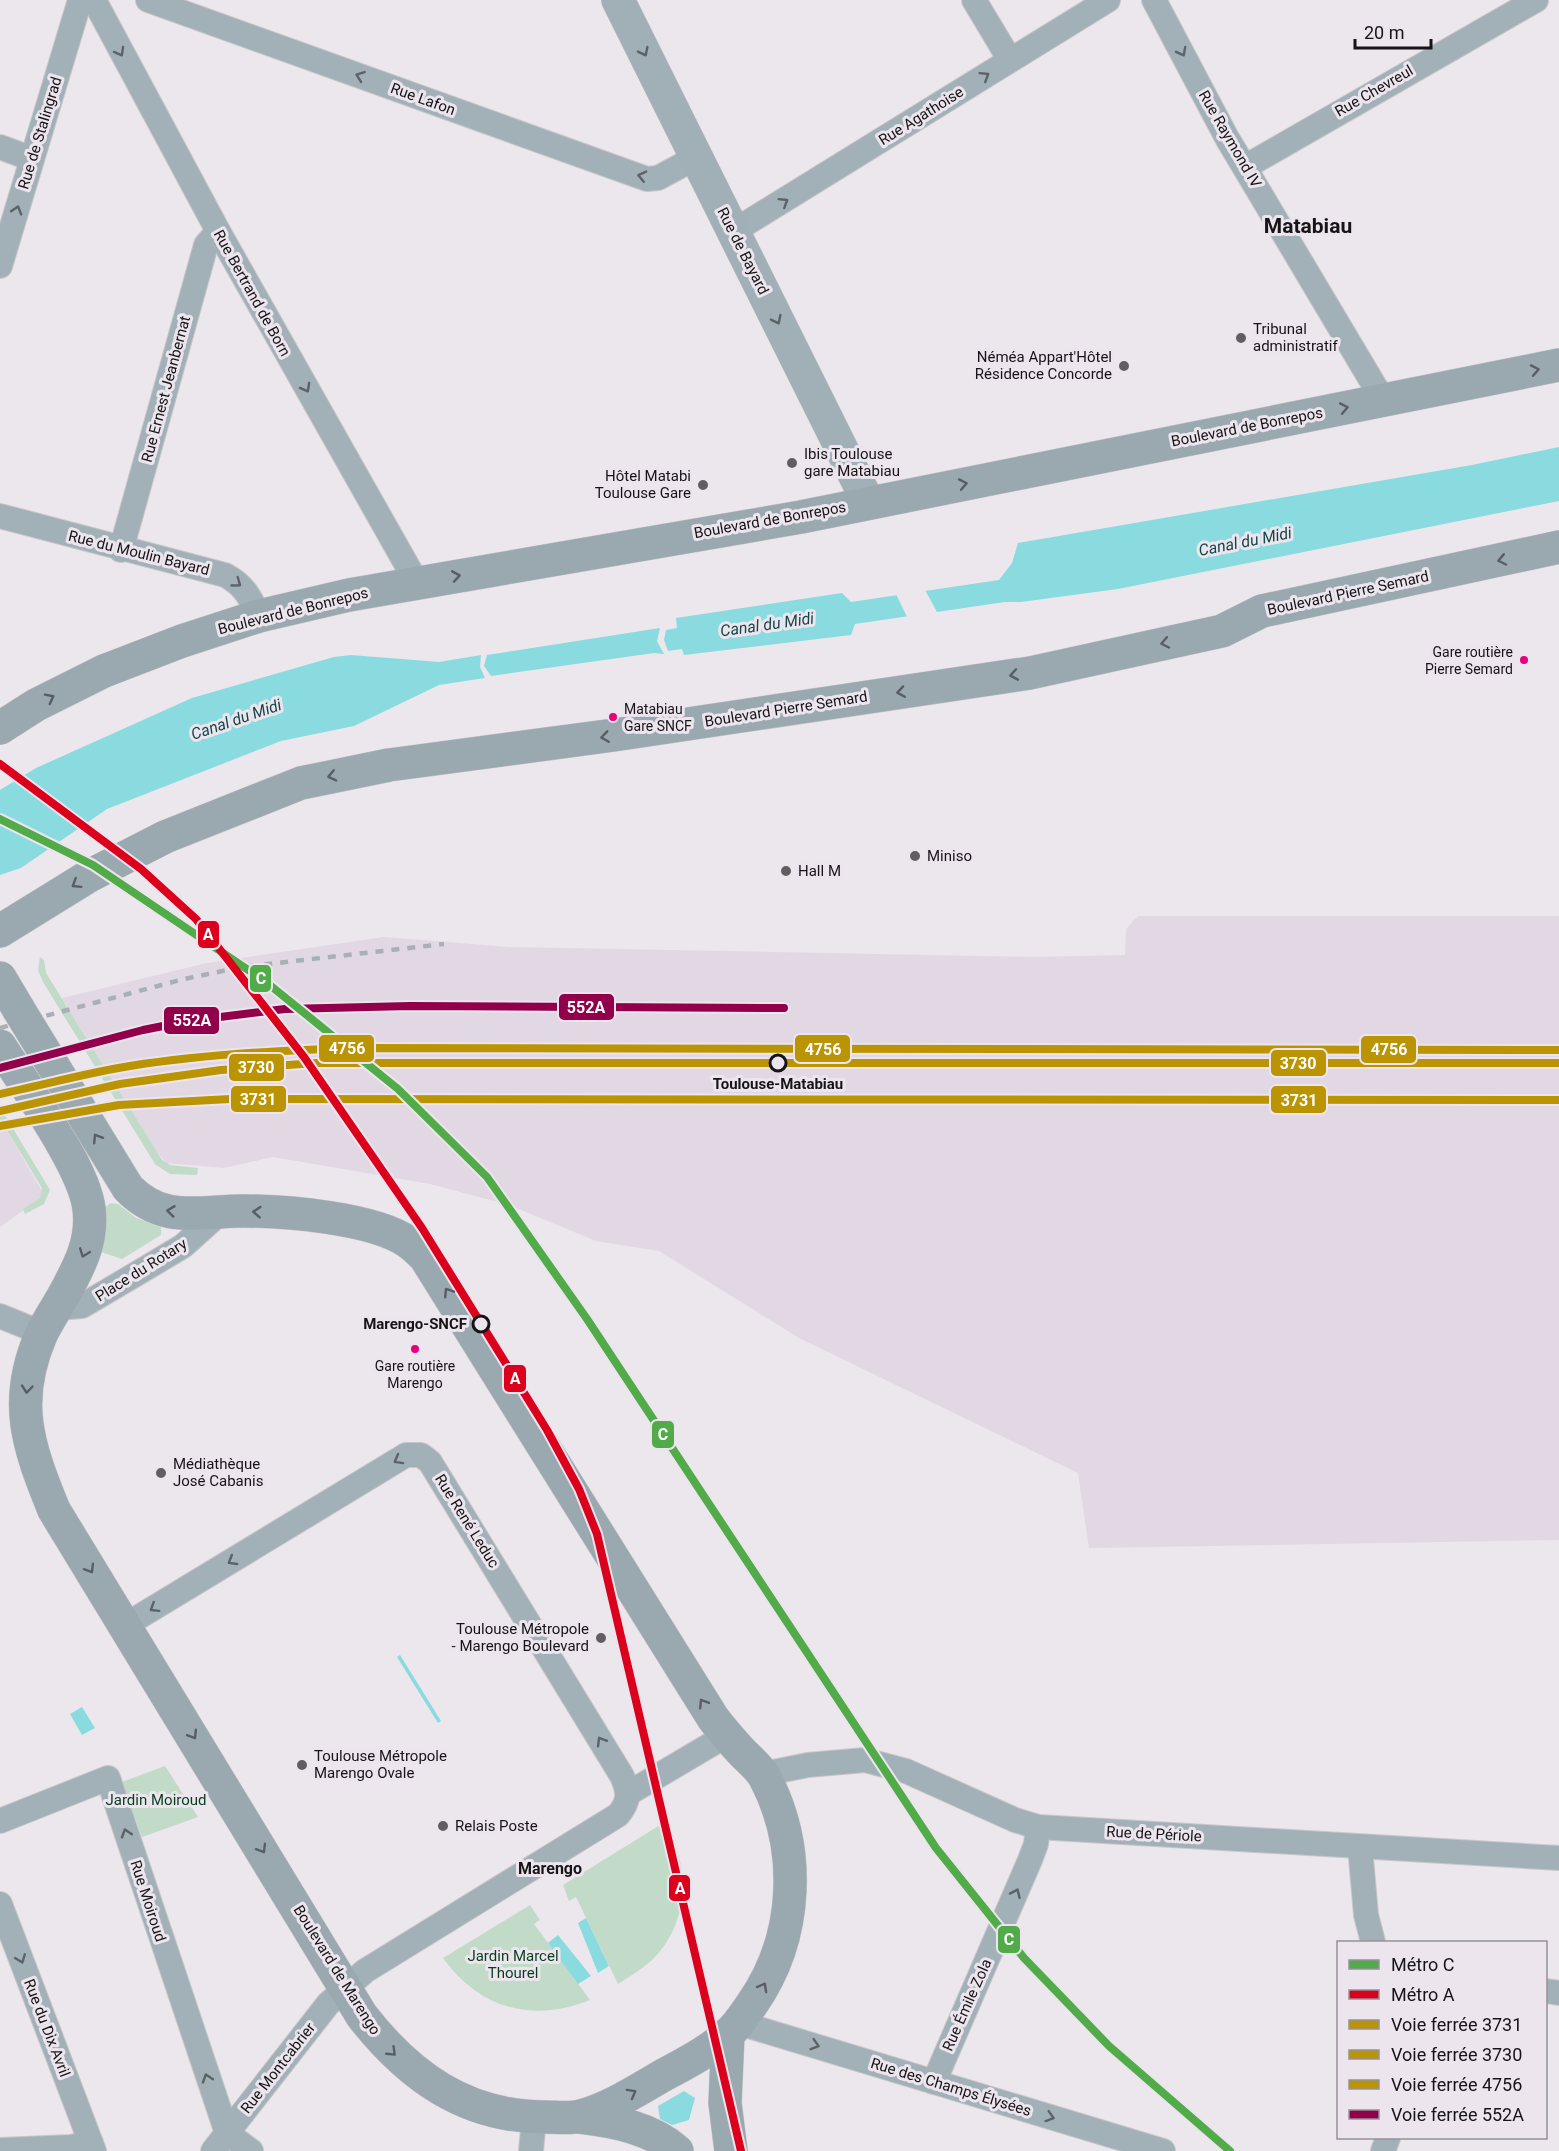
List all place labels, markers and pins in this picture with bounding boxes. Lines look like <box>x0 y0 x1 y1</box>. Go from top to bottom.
place label: Tribunal administratif <box>1253 320 1339 355</box>
marker: Tribunal administratif <box>1234 331 1248 345</box>
place label: Néméa Appart'Hôtel Résidence Concorde <box>975 348 1112 383</box>
marker: Néméa Appart'Hôtel Résidence Concorde <box>1117 359 1131 373</box>
place label: Ibis Toulouse gare Matabiau <box>804 445 900 480</box>
marker: Ibis Toulouse gare Matabiau <box>785 456 799 470</box>
place label: Hôtel Matabi Toulouse Gare <box>595 467 691 502</box>
marker: Hôtel Matabi Toulouse Gare <box>696 478 710 492</box>
place label: Gare routière Pierre Semard <box>1425 644 1513 677</box>
marker: Gare routière Pierre Semard <box>1518 654 1530 666</box>
place label: Matabiau Gare SNCF <box>624 701 692 734</box>
marker: Matabiau Gare SNCF <box>607 711 619 723</box>
place label: Miniso <box>927 847 972 865</box>
marker: Miniso <box>908 849 922 863</box>
place label: Hall M <box>798 862 841 880</box>
marker: Hall M <box>779 864 793 878</box>
marker: Toulouse-Matabiau <box>769 1054 787 1072</box>
place label: Toulouse-Matabiau <box>713 1075 843 1093</box>
place label: Marengo-SNCF <box>363 1315 467 1333</box>
marker: Marengo-SNCF <box>472 1315 490 1333</box>
marker: Gare routière Marengo <box>409 1343 421 1355</box>
place label: Gare routière Marengo <box>375 1358 455 1391</box>
place label: Médiathèque José Cabanis <box>173 1455 263 1490</box>
marker: Médiathèque José Cabanis <box>154 1466 168 1480</box>
place label: Toulouse Métropole - Marengo Boulevard <box>452 1620 589 1655</box>
marker: Toulouse Métropole - Marengo Boulevard <box>594 1631 608 1645</box>
place label: Toulouse Métropole Marengo Ovale <box>314 1747 447 1782</box>
marker: Toulouse Métropole Marengo Ovale <box>295 1758 309 1772</box>
place label: Relais Poste <box>455 1817 538 1835</box>
marker: Relais Poste <box>436 1819 450 1833</box>

